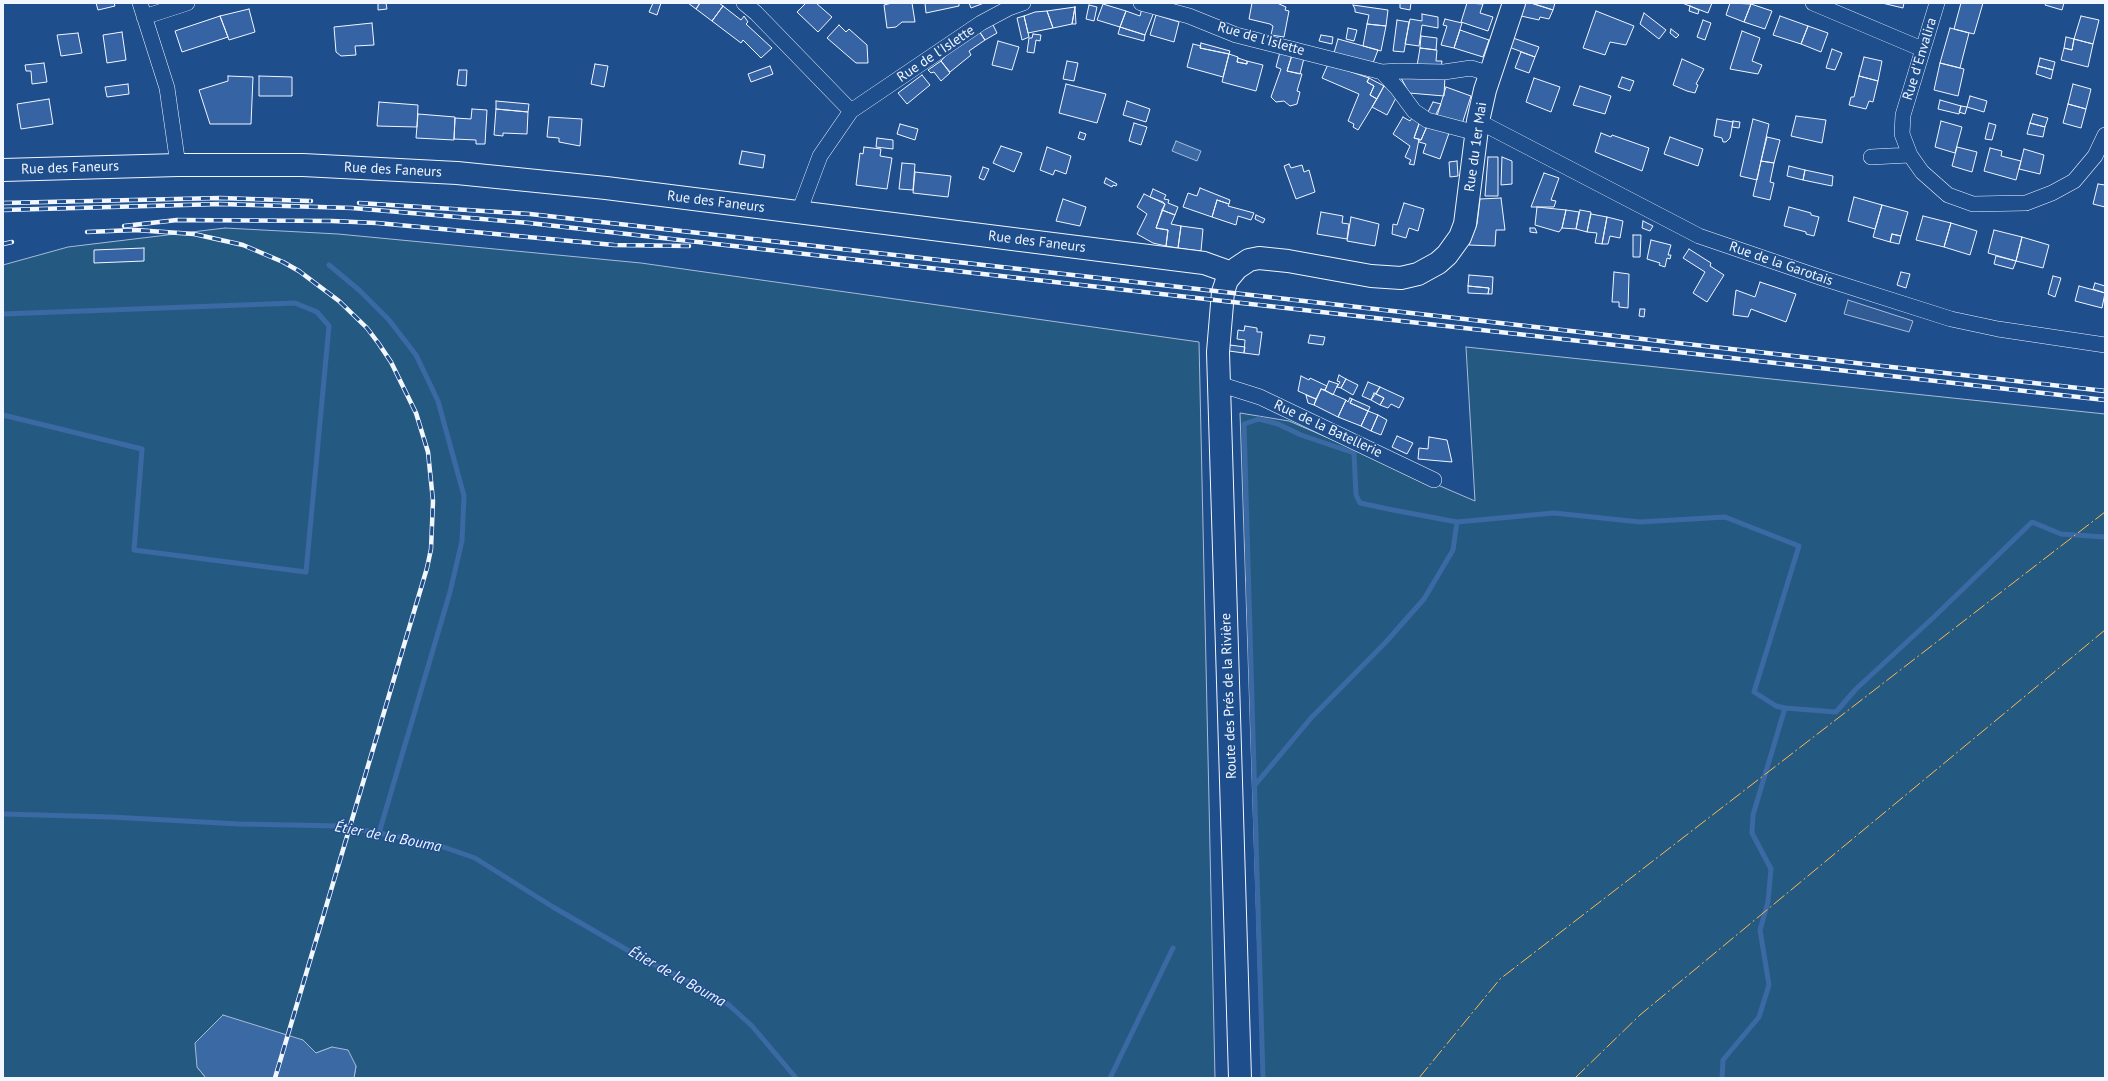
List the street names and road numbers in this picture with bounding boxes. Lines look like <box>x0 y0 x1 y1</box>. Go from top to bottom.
street label: Rue d'Envalira <box>1899 16 1941 102</box>
street label: Rue de l'Islette <box>1216 19 1306 59</box>
street label: Rue de l'Islette <box>894 22 978 86</box>
street label: Rue du 1er Mai <box>1461 101 1491 193</box>
street label: Rue des Faneurs <box>21 158 119 178</box>
street label: Rue des Faneurs <box>344 159 442 181</box>
street label: Rue des Faneurs <box>666 188 766 216</box>
street label: Rue des Faneurs <box>987 228 1087 256</box>
street label: Rue de la Garotais <box>1727 238 1835 290</box>
street label: Rue de la Batellerie <box>1271 397 1385 461</box>
street label: Route des Prés de la Rivière <box>1218 613 1240 779</box>

